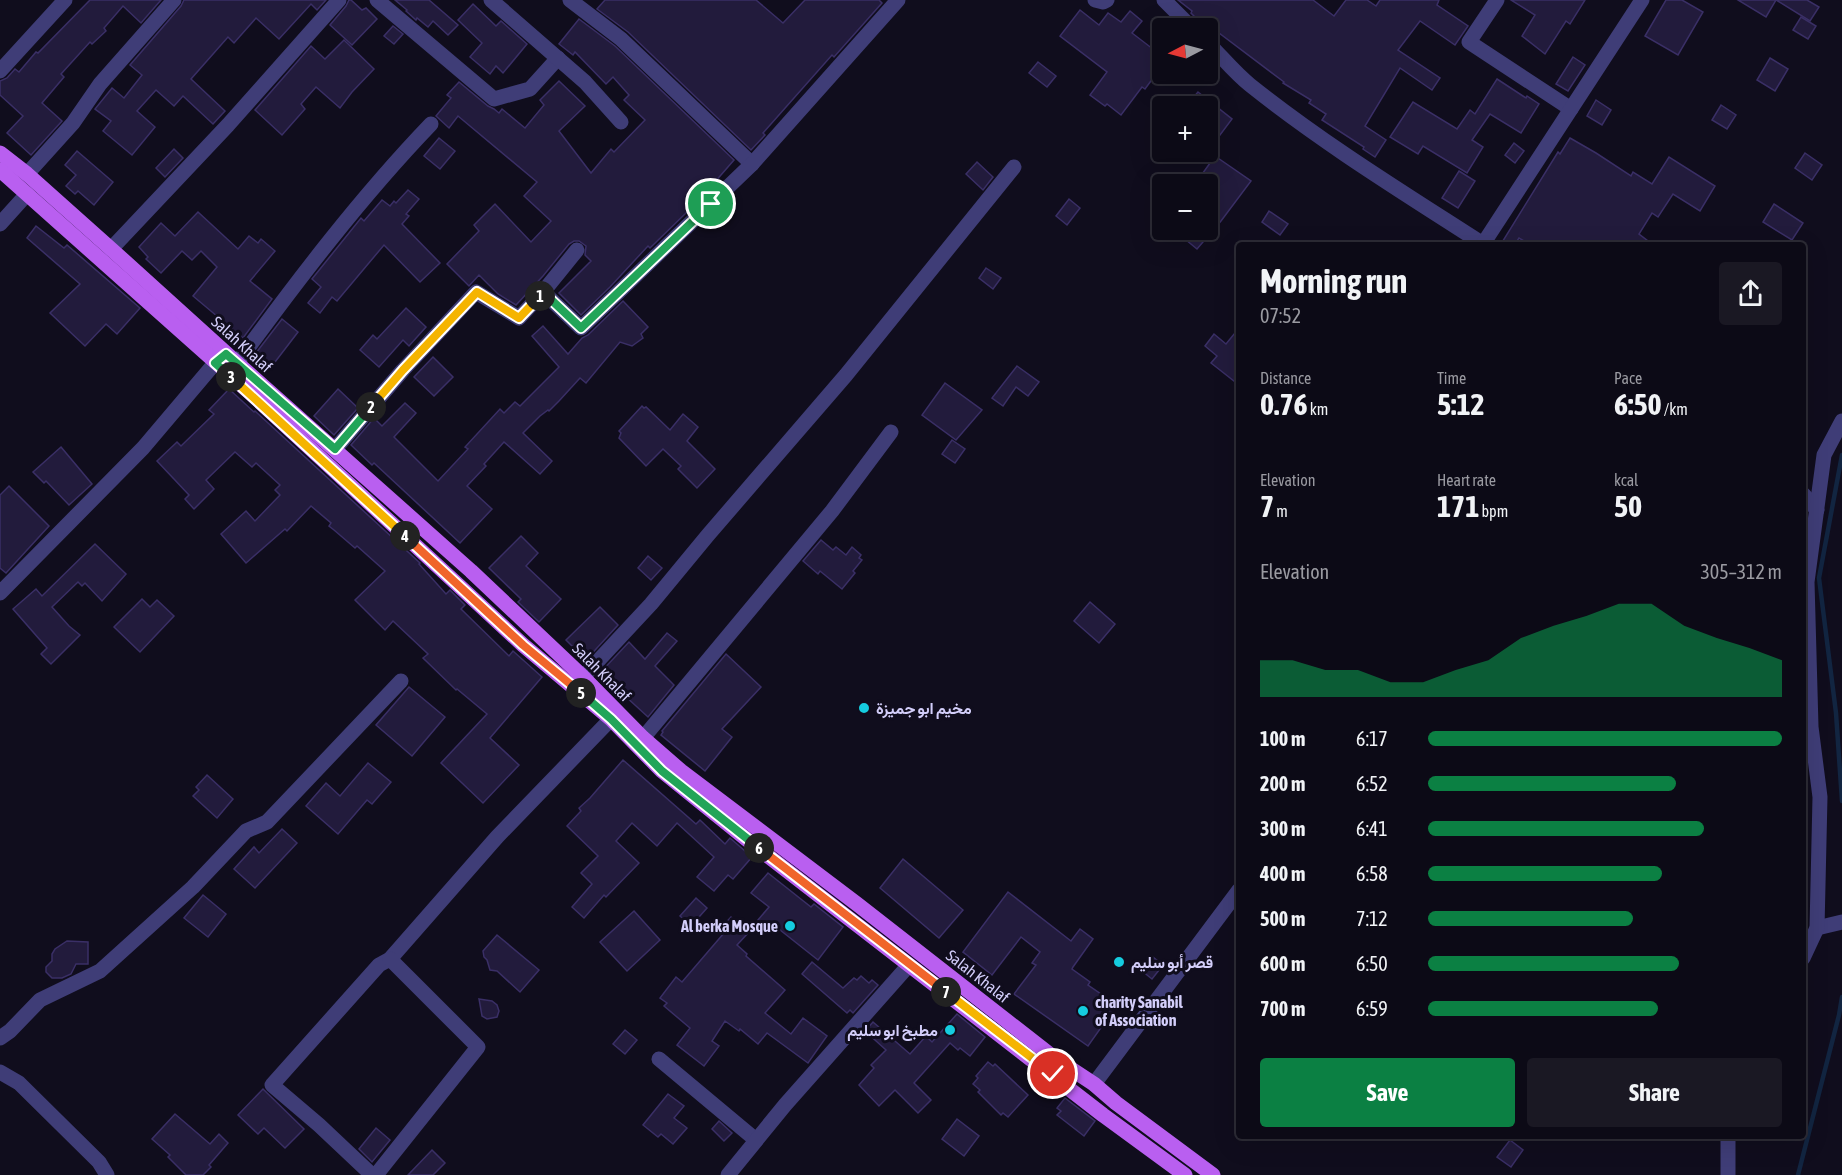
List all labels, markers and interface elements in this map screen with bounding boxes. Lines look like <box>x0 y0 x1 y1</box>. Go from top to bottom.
north arrow <box>1152 18 1218 84</box>
map controls <box>1152 18 1218 240</box>
button: + <box>1152 96 1218 162</box>
button: − <box>1152 174 1218 240</box>
pin <box>685 178 736 229</box>
icon: arrive <box>694 187 727 220</box>
text: Morning run <box>1260 262 1407 300</box>
button: share <box>1719 262 1782 325</box>
pin: 1 <box>525 281 555 311</box>
text: 1 <box>536 287 544 305</box>
text: 07:52 <box>1260 304 1301 327</box>
street label: Salah Khalaf <box>208 312 276 376</box>
pin: 3 <box>216 362 246 392</box>
text: 3 <box>227 368 235 386</box>
text: Distance <box>1260 369 1311 387</box>
text: Time <box>1437 369 1466 387</box>
text: Pace <box>1614 369 1642 387</box>
text: 0.76 <box>1260 387 1308 421</box>
text: 5:12 <box>1437 387 1485 421</box>
text: 6:50 <box>1614 387 1662 421</box>
pin: 2 <box>356 392 386 422</box>
text: 2 <box>367 398 375 416</box>
text: km <box>1308 400 1328 418</box>
text: /km <box>1662 400 1688 418</box>
text: Elevation <box>1260 471 1315 489</box>
text: Heart rate <box>1437 471 1496 489</box>
text: kcal <box>1614 471 1638 489</box>
text: 7 <box>1260 489 1274 523</box>
text: 171 <box>1437 489 1479 523</box>
text: 50 <box>1614 489 1642 523</box>
text: m <box>1274 502 1288 520</box>
text: bpm <box>1479 502 1508 520</box>
pin: 4 <box>390 521 420 551</box>
text: 4 <box>401 527 409 545</box>
text: Elevation <box>1260 560 1329 583</box>
text: 305–312 m <box>1700 560 1782 583</box>
street label: Salah Khalaf <box>569 639 635 705</box>
pin: 5 <box>566 678 596 708</box>
text: 5 <box>577 684 585 702</box>
place label: مخيم ابو جميزة <box>876 699 972 719</box>
marker: مخيم ابو جميزة <box>857 701 871 715</box>
text: 100 m <box>1260 727 1305 750</box>
text: 6:17 <box>1356 727 1388 750</box>
text: 200 m <box>1260 772 1305 795</box>
text: 6:52 <box>1356 772 1388 795</box>
text: 300 m <box>1260 817 1305 840</box>
text: 6:41 <box>1356 817 1388 840</box>
pin: 6 <box>744 833 774 863</box>
text: 6 <box>755 839 763 857</box>
text: 400 m <box>1260 862 1305 885</box>
text: 6:58 <box>1356 862 1388 885</box>
text: 500 m <box>1260 907 1305 930</box>
text: 7:12 <box>1356 907 1388 930</box>
place label: Al berka Mosque <box>680 917 778 935</box>
marker: Al berka Mosque <box>783 919 797 933</box>
street label: Salah Khalaf <box>943 946 1014 1007</box>
text: 600 m <box>1260 952 1305 975</box>
text: 6:50 <box>1356 952 1388 975</box>
place label: قصر أبو سليم <box>1131 953 1213 973</box>
marker: قصر أبو سليم <box>1112 955 1126 969</box>
pin: 7 <box>931 977 961 1007</box>
text: 7 <box>942 983 950 1001</box>
place label: charity Sanabil of Association <box>1095 993 1184 1029</box>
text: 700 m <box>1260 997 1305 1020</box>
text: 6:59 <box>1356 997 1388 1020</box>
marker: charity Sanabil of Association <box>1076 1004 1090 1018</box>
place label: مطبخ ابو سليم <box>847 1021 938 1042</box>
marker: مطبخ ابو سليم <box>943 1023 957 1037</box>
pin <box>1027 1048 1078 1099</box>
icon: check <box>1036 1057 1069 1090</box>
button: Save <box>1260 1058 1515 1127</box>
button: Share <box>1527 1058 1782 1127</box>

